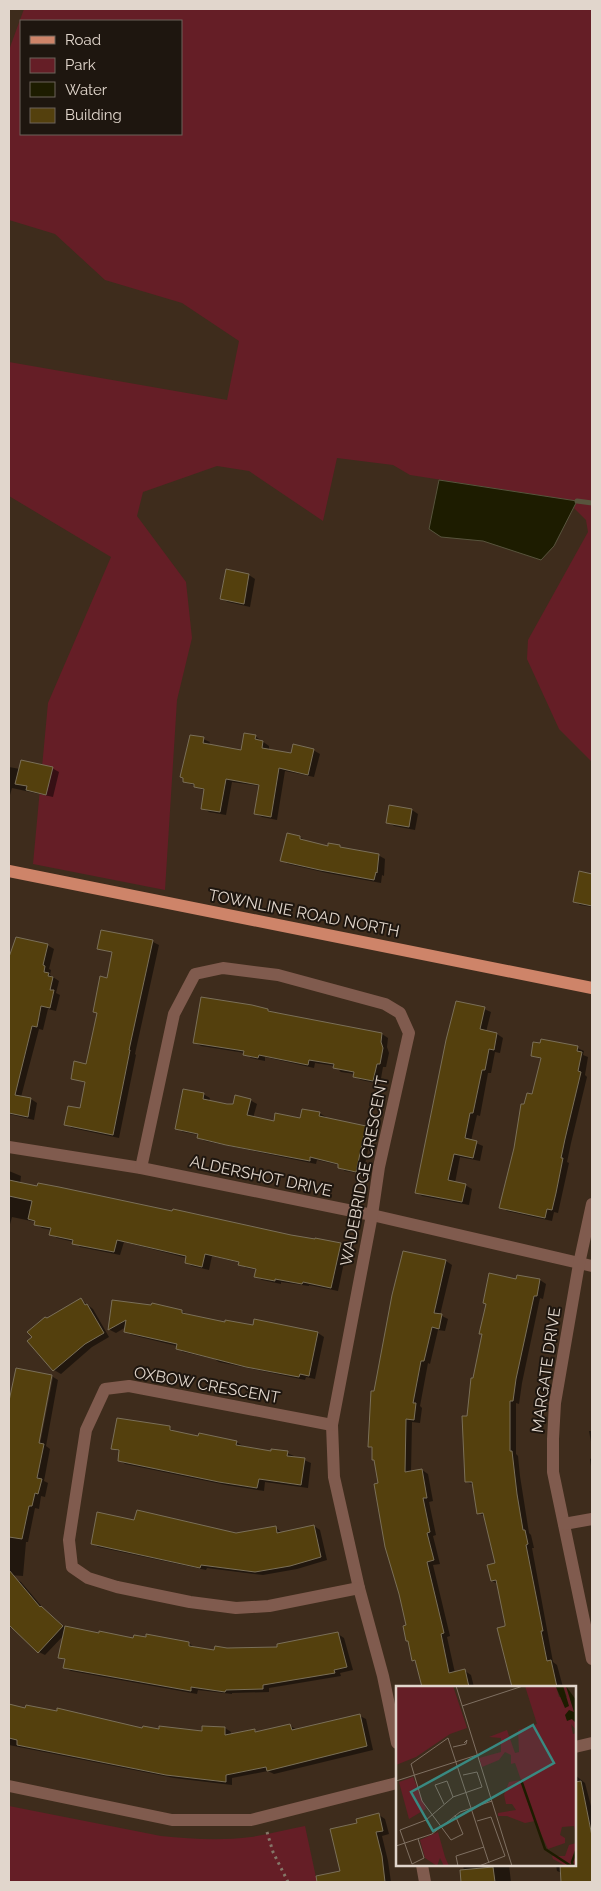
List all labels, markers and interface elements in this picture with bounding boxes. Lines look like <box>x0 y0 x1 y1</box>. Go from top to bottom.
legend <box>20 20 182 135</box>
text: Road <box>65 31 101 49</box>
text: Park <box>65 56 96 74</box>
text: Water <box>65 81 108 99</box>
text: Building <box>65 106 122 124</box>
street label: TOWNLINE ROAD NORTH <box>207 885 401 941</box>
street label: WADEBRIDGE CRESCENT <box>336 1074 392 1268</box>
street label: ALDERSHOT DRIVE <box>188 1152 334 1200</box>
street label: MARGATE DRIVE <box>528 1306 564 1434</box>
street label: OXBOW CRESCENT <box>133 1363 282 1407</box>
inset map <box>396 1686 576 1866</box>

